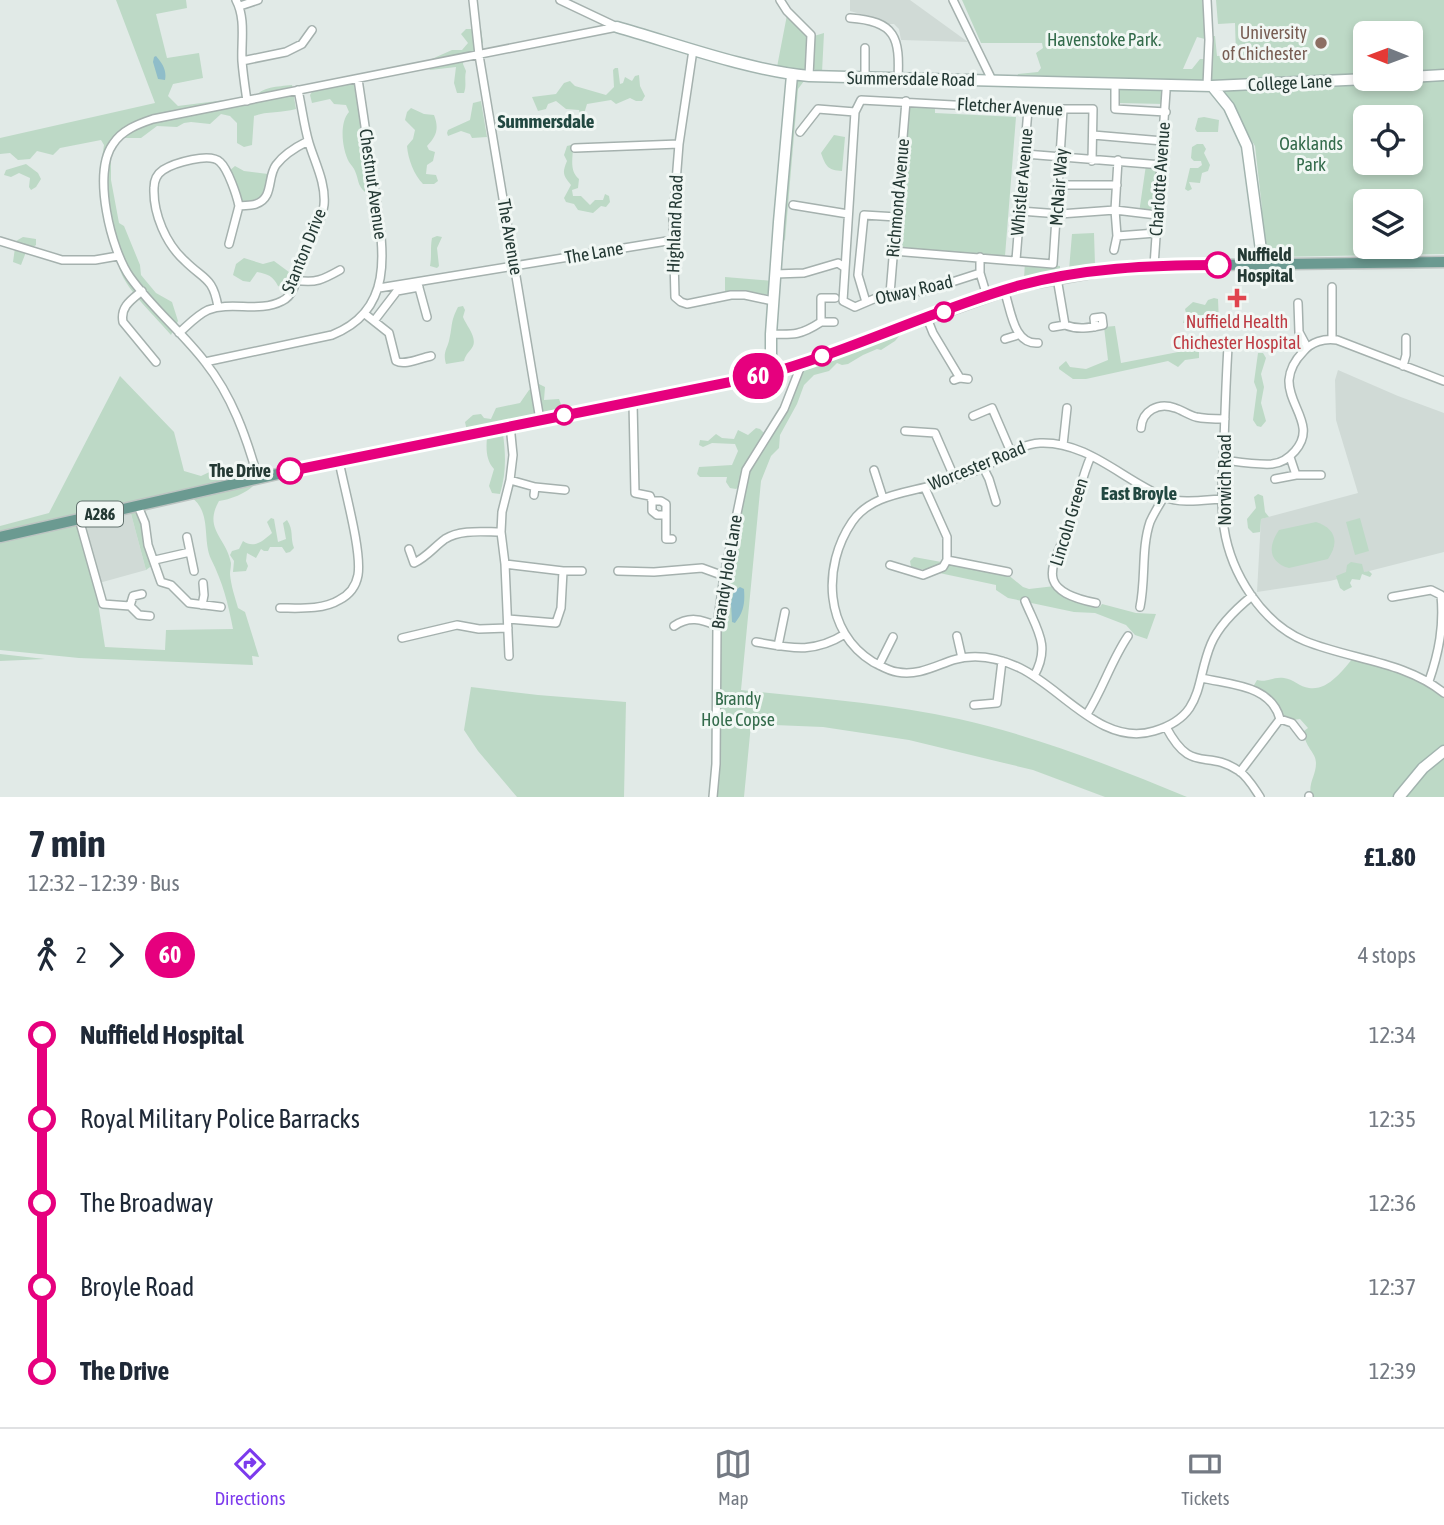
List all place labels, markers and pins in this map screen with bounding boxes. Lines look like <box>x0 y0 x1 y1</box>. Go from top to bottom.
place label: University of Chichester <box>1222 22 1308 64</box>
marker: University of Chichester <box>1313 35 1329 51</box>
place label: Nuffield Hospital <box>1237 244 1293 286</box>
marker: Nuffield Hospital <box>1205 252 1231 278</box>
marker: Nuffield Health Chichester Hospital <box>1227 288 1247 308</box>
unlabelled marker <box>934 302 954 322</box>
place label: Nuffield Health Chichester Hospital <box>1173 311 1301 353</box>
unlabelled marker <box>812 346 832 366</box>
unlabelled marker <box>554 405 574 425</box>
marker: The Drive <box>277 458 303 484</box>
place label: The Drive <box>209 460 271 481</box>

